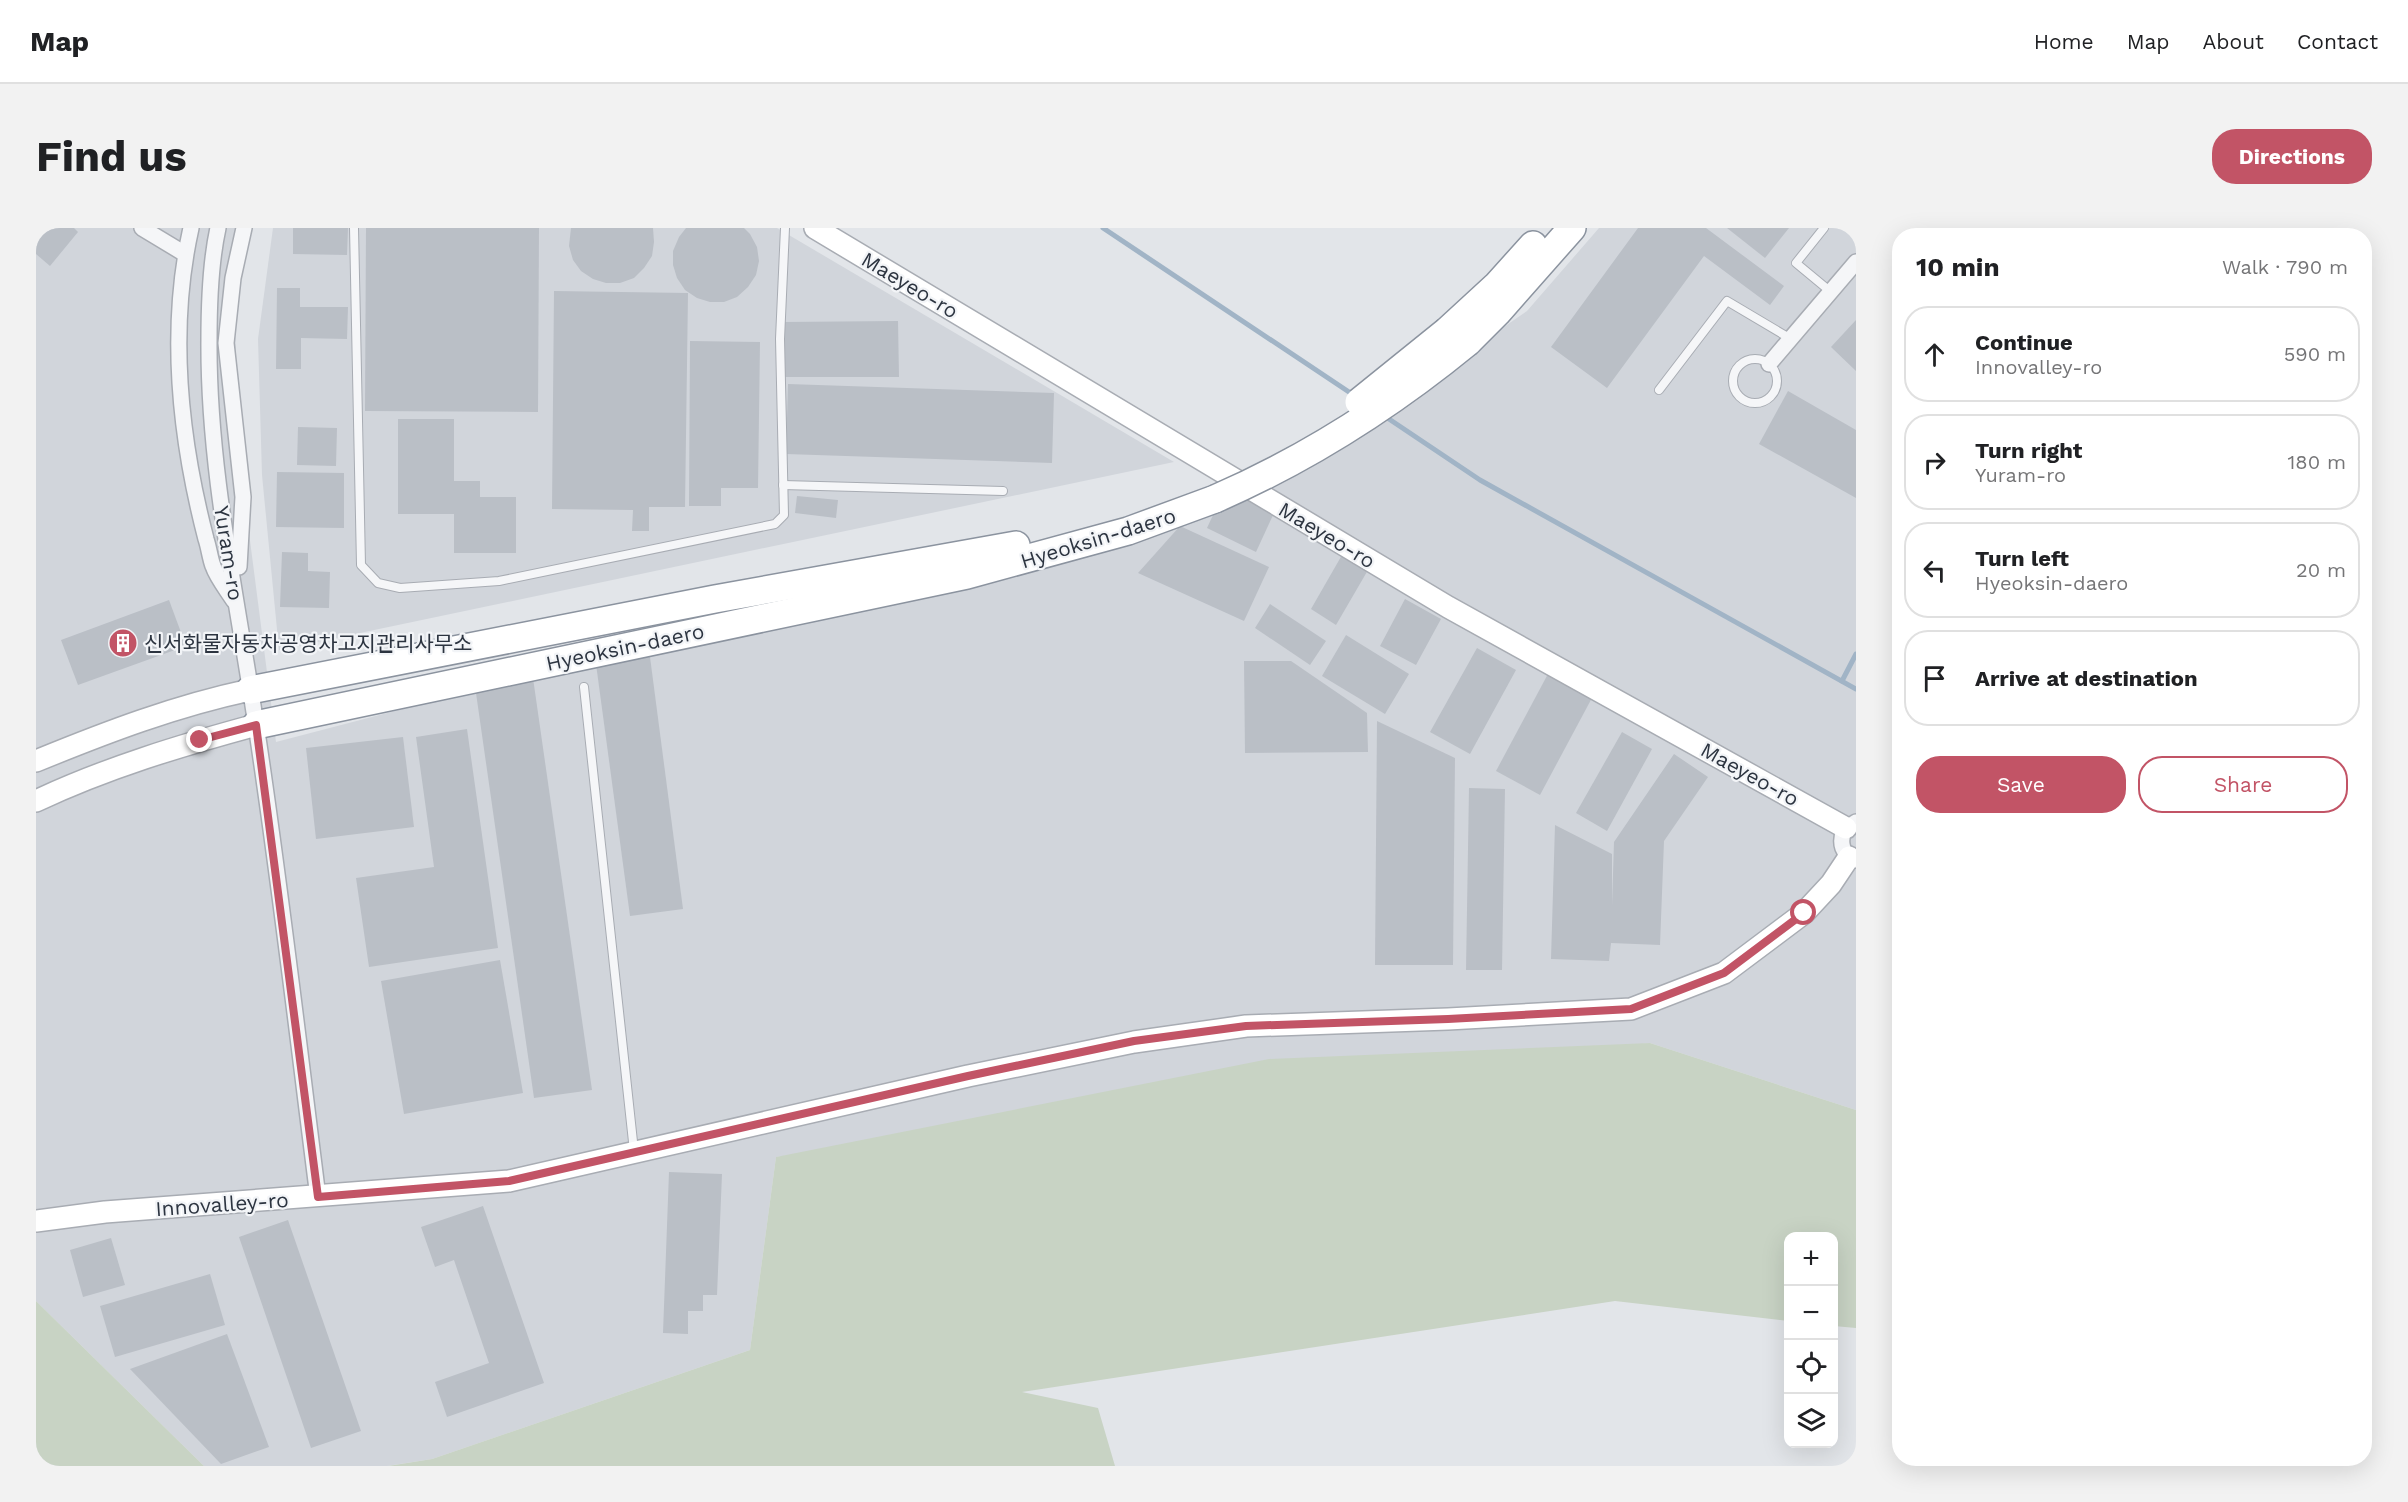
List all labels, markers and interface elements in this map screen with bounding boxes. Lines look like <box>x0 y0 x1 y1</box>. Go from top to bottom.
text: Map <box>30 25 89 58</box>
text: Home <box>2034 29 2094 54</box>
text: Map <box>2127 29 2170 54</box>
text: About <box>2203 29 2264 54</box>
text: Contact <box>2297 29 2378 54</box>
button: Directions <box>2212 129 2372 184</box>
text: Find us <box>36 132 187 181</box>
street label: Maeyeo-ro <box>857 246 963 324</box>
text: 10 min <box>1916 252 2000 282</box>
text: Walk · 790 m <box>2222 255 2348 279</box>
text: Continue <box>1975 330 2073 355</box>
icon: ahead <box>1918 338 1951 371</box>
text: 590 m <box>2284 342 2346 366</box>
text: Innovalley-ro <box>1975 355 2102 379</box>
text: Turn right <box>1975 438 2082 463</box>
icon: right <box>1918 446 1951 479</box>
text: 180 m <box>2288 450 2346 474</box>
text: Yuram-ro <box>1975 463 2066 487</box>
street label: Maeyeo-ro <box>1274 496 1380 574</box>
street label: Hyeoksin-daero <box>1017 503 1179 573</box>
street label: Yuram-ro <box>209 504 249 602</box>
text: Turn left <box>1975 546 2069 571</box>
icon: left <box>1918 554 1951 587</box>
text: 20 m <box>2296 558 2346 582</box>
text: Hyeoksin-daero <box>1975 571 2128 595</box>
street label: Hyeoksin-daero <box>544 618 706 676</box>
building icon: 신서화물자동차공영차고지관리사무소 <box>107 627 139 659</box>
place label: 신서화물자동차공영차고지관리사무소 <box>144 631 472 656</box>
icon: arrive <box>1918 662 1951 695</box>
text: Arrive at destination <box>1975 666 2198 691</box>
route end <box>186 726 212 752</box>
street label: Maeyeo-ro <box>1697 737 1803 811</box>
button: Save <box>1916 756 2126 813</box>
button: Share <box>2138 756 2348 813</box>
route start <box>1790 899 1816 925</box>
street label: Innovalley-ro <box>154 1187 290 1221</box>
map controls <box>1784 1232 1838 1448</box>
button: + <box>1784 1232 1838 1286</box>
button: − <box>1784 1286 1838 1340</box>
button: locate <box>1784 1340 1838 1394</box>
button: layers <box>1784 1394 1838 1448</box>

